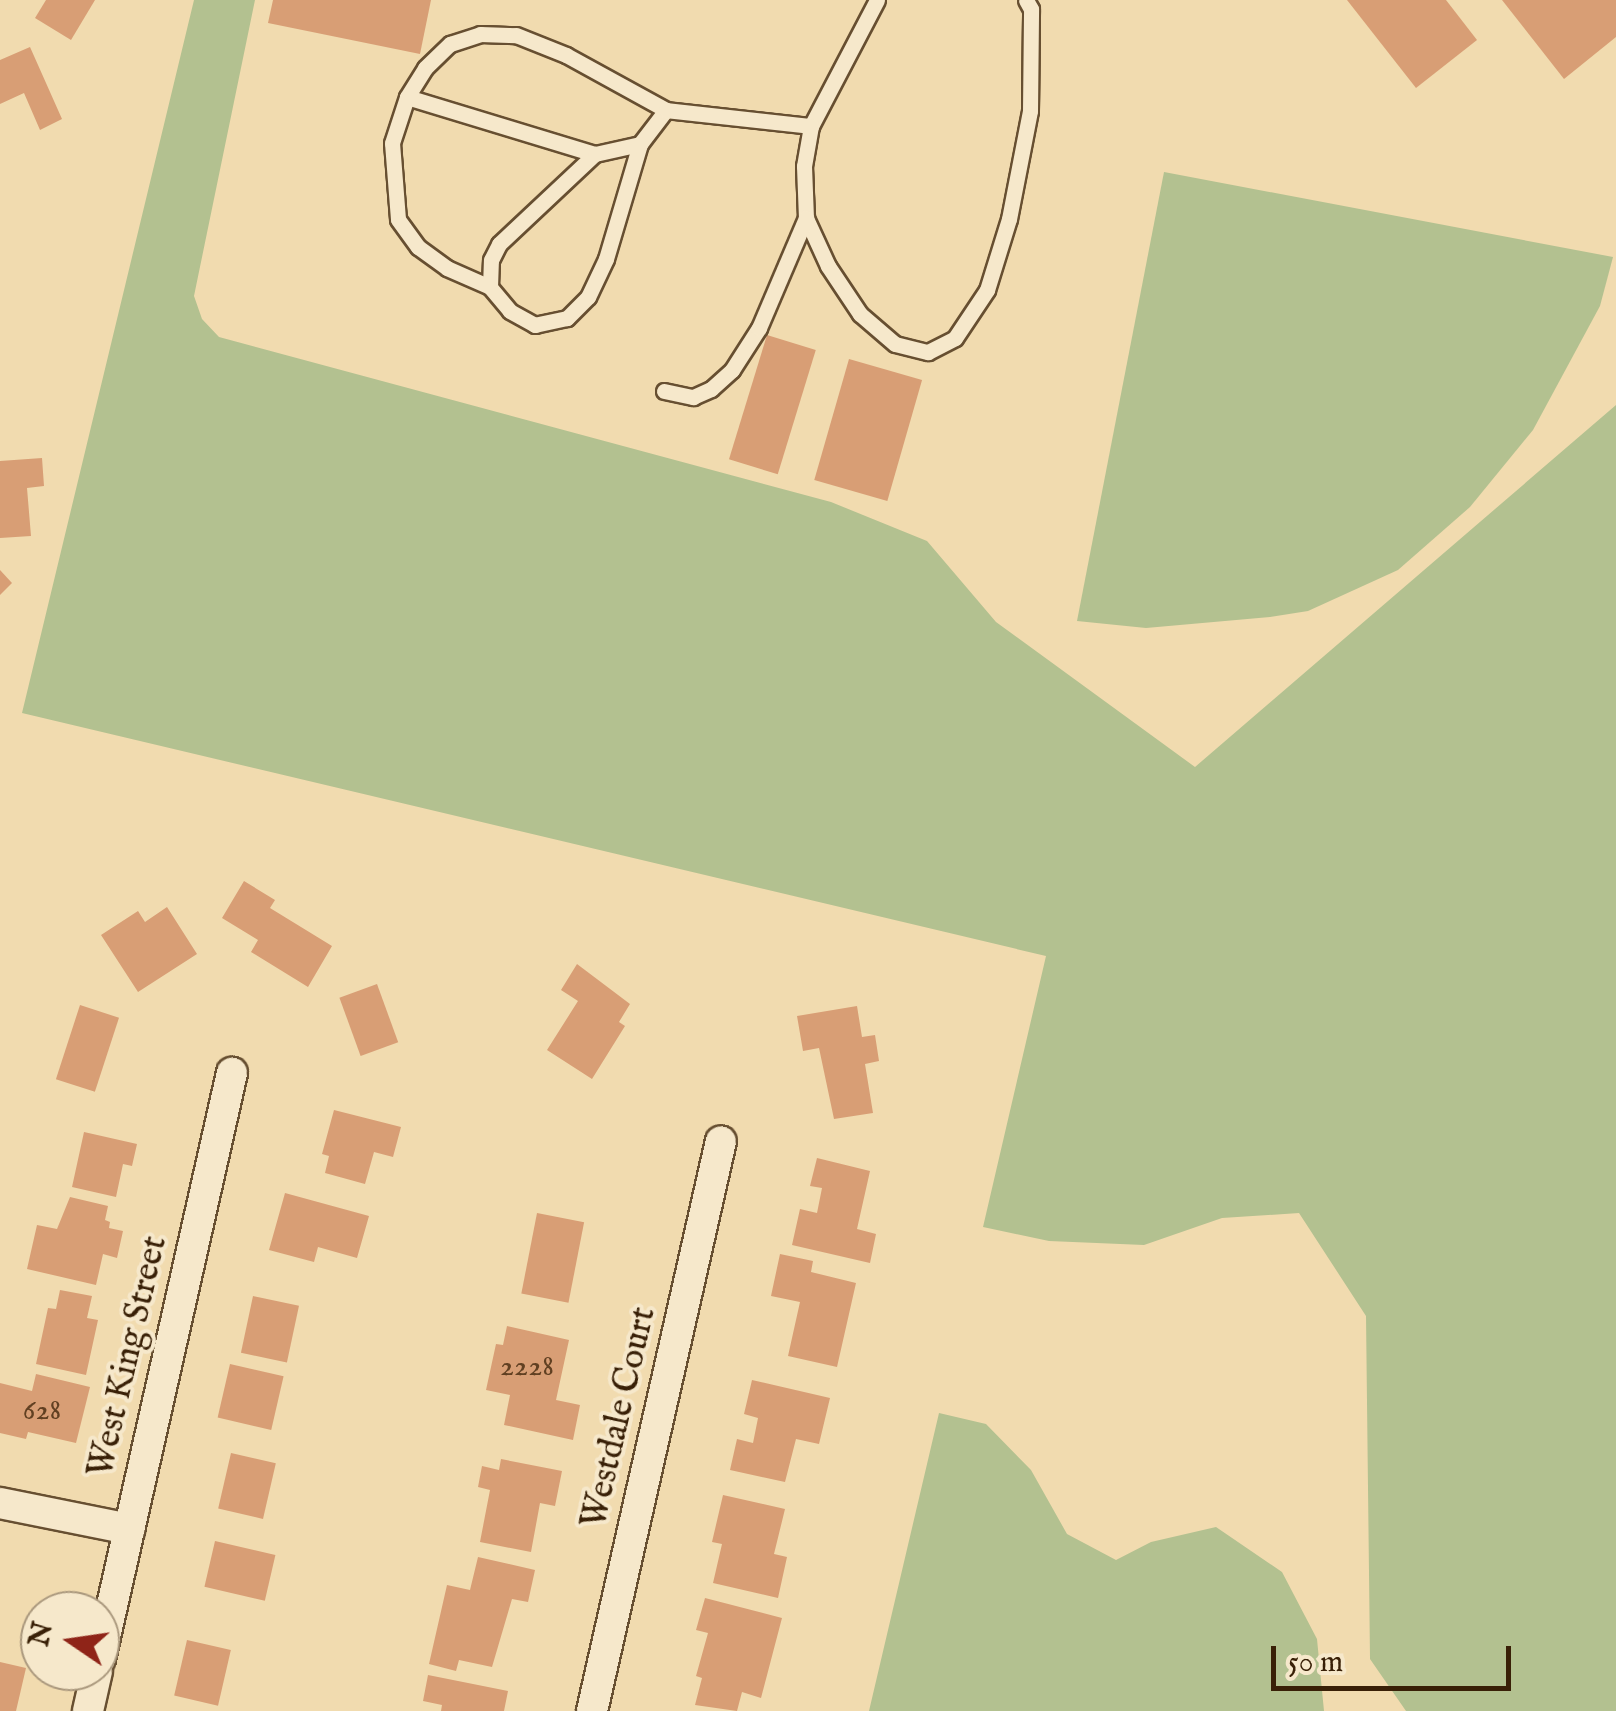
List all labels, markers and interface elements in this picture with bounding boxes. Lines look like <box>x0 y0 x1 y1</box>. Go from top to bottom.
street label: West King Street <box>81 1232 177 1482</box>
street label: Westdale Court <box>574 1303 666 1533</box>
house number: 2228 <box>500 1349 554 1385</box>
house number: 628 <box>23 1393 61 1429</box>
north arrow <box>20 1591 120 1691</box>
text: N <box>22 1619 62 1650</box>
scale bar <box>1276 1626 1516 1688</box>
text: 50 m <box>1288 1644 1343 1682</box>

